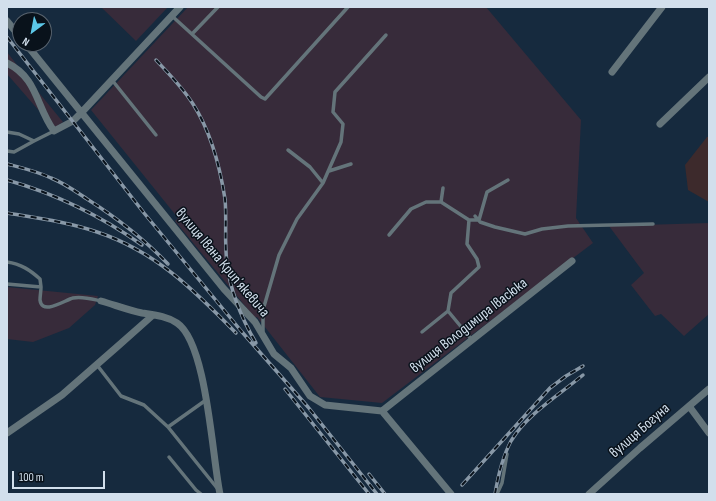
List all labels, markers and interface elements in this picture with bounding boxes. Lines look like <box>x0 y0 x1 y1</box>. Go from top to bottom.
north arrow <box>12 12 52 52</box>
text: N <box>20 35 32 49</box>
street label: вулиця Івана Крипʼякевича <box>171 205 273 321</box>
street label: вулиця Володимира Івасюка <box>407 275 531 377</box>
street label: вулиця Богуна <box>606 400 674 462</box>
scale bar <box>14 463 107 489</box>
text: 100 m <box>19 470 44 485</box>

